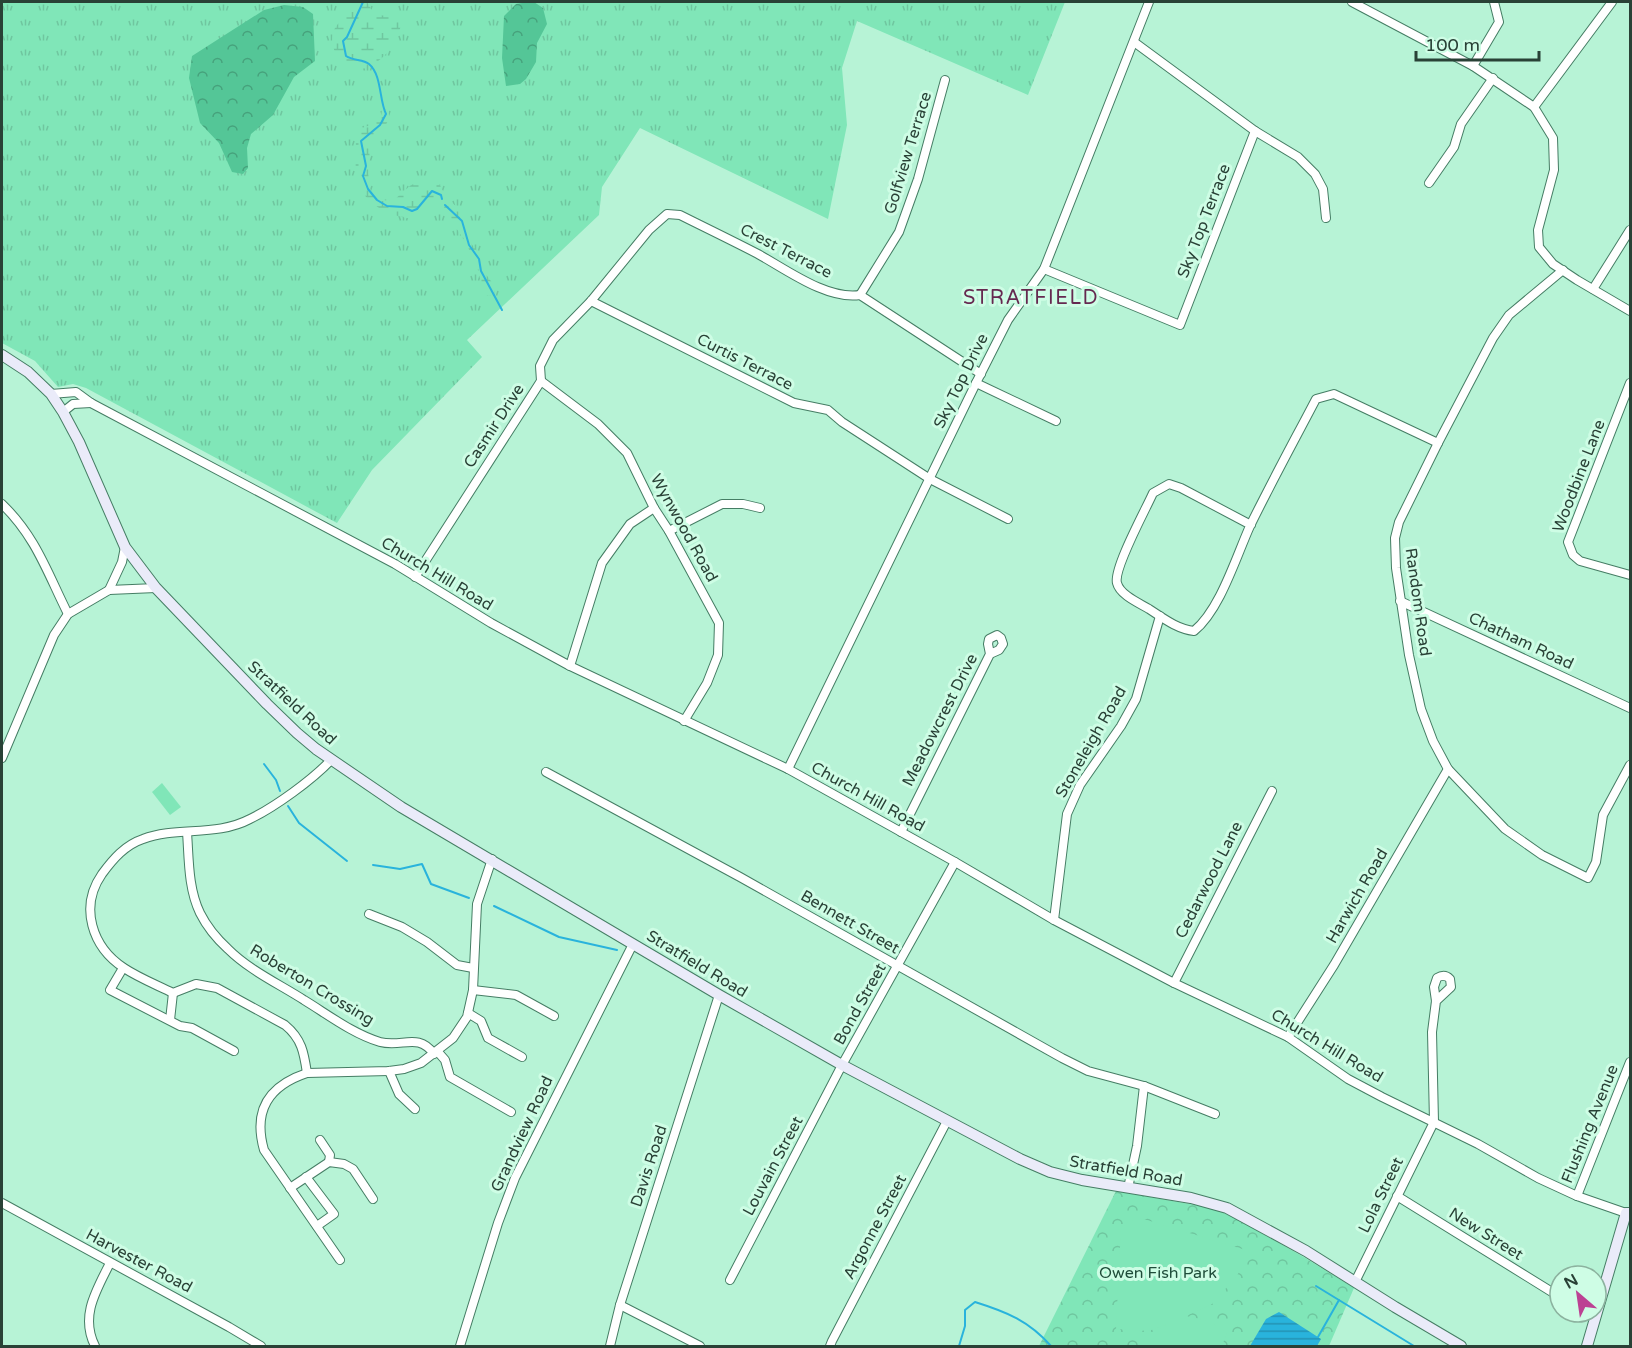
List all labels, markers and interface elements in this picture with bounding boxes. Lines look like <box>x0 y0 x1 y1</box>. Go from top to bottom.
scale bar <box>1416 24 1539 62</box>
text: 100 m <box>1425 34 1480 56</box>
street label: Golfview Terrace <box>880 89 936 217</box>
street label: Sky Top Terrace <box>1173 161 1235 281</box>
street label: Crest Terrace <box>737 219 835 283</box>
district label: STRATFIELD <box>963 286 1099 310</box>
street label: Curtis Terrace <box>694 329 796 395</box>
street label: Sky Top Drive <box>929 330 993 432</box>
street label: Casmir Drive <box>459 380 529 472</box>
street label: Woodbine Lane <box>1548 417 1610 535</box>
street label: Wynwood Road <box>646 470 722 586</box>
street label: Church Hill Road <box>377 533 497 615</box>
street label: Random Road <box>1401 547 1435 657</box>
street label: Chatham Road <box>1465 608 1577 674</box>
street label: Meadowcrest Drive <box>898 650 982 790</box>
street label: Stratfield Road <box>243 657 341 749</box>
street label: Stoneleigh Road <box>1051 683 1131 801</box>
street label: Church Hill Road <box>808 757 928 837</box>
street label: Cedarwood Lane <box>1171 818 1247 942</box>
street label: Harwich Road <box>1322 845 1392 947</box>
street label: Bennett Street <box>797 886 903 958</box>
street label: Stratfield Road <box>643 926 751 1002</box>
street label: Roberton Crossing <box>246 940 378 1030</box>
street label: Bond Street <box>829 960 891 1048</box>
street label: Church Hill Road <box>1267 1005 1387 1087</box>
street label: Flushing Avenue <box>1557 1062 1623 1186</box>
street label: Grandview Road <box>486 1073 558 1195</box>
street label: Louvain Street <box>738 1113 808 1219</box>
street label: Davis Road <box>626 1122 672 1210</box>
street label: Stratfield Road <box>1068 1151 1184 1191</box>
street label: Lola Street <box>1354 1154 1408 1236</box>
street label: Argonne Street <box>839 1171 911 1283</box>
street label: New Street <box>1445 1203 1527 1265</box>
street label: Harvester Road <box>82 1225 196 1297</box>
park label: Owen Fish Park <box>1099 1263 1217 1283</box>
north arrow <box>1548 1264 1608 1324</box>
text: N <box>1561 1270 1582 1294</box>

